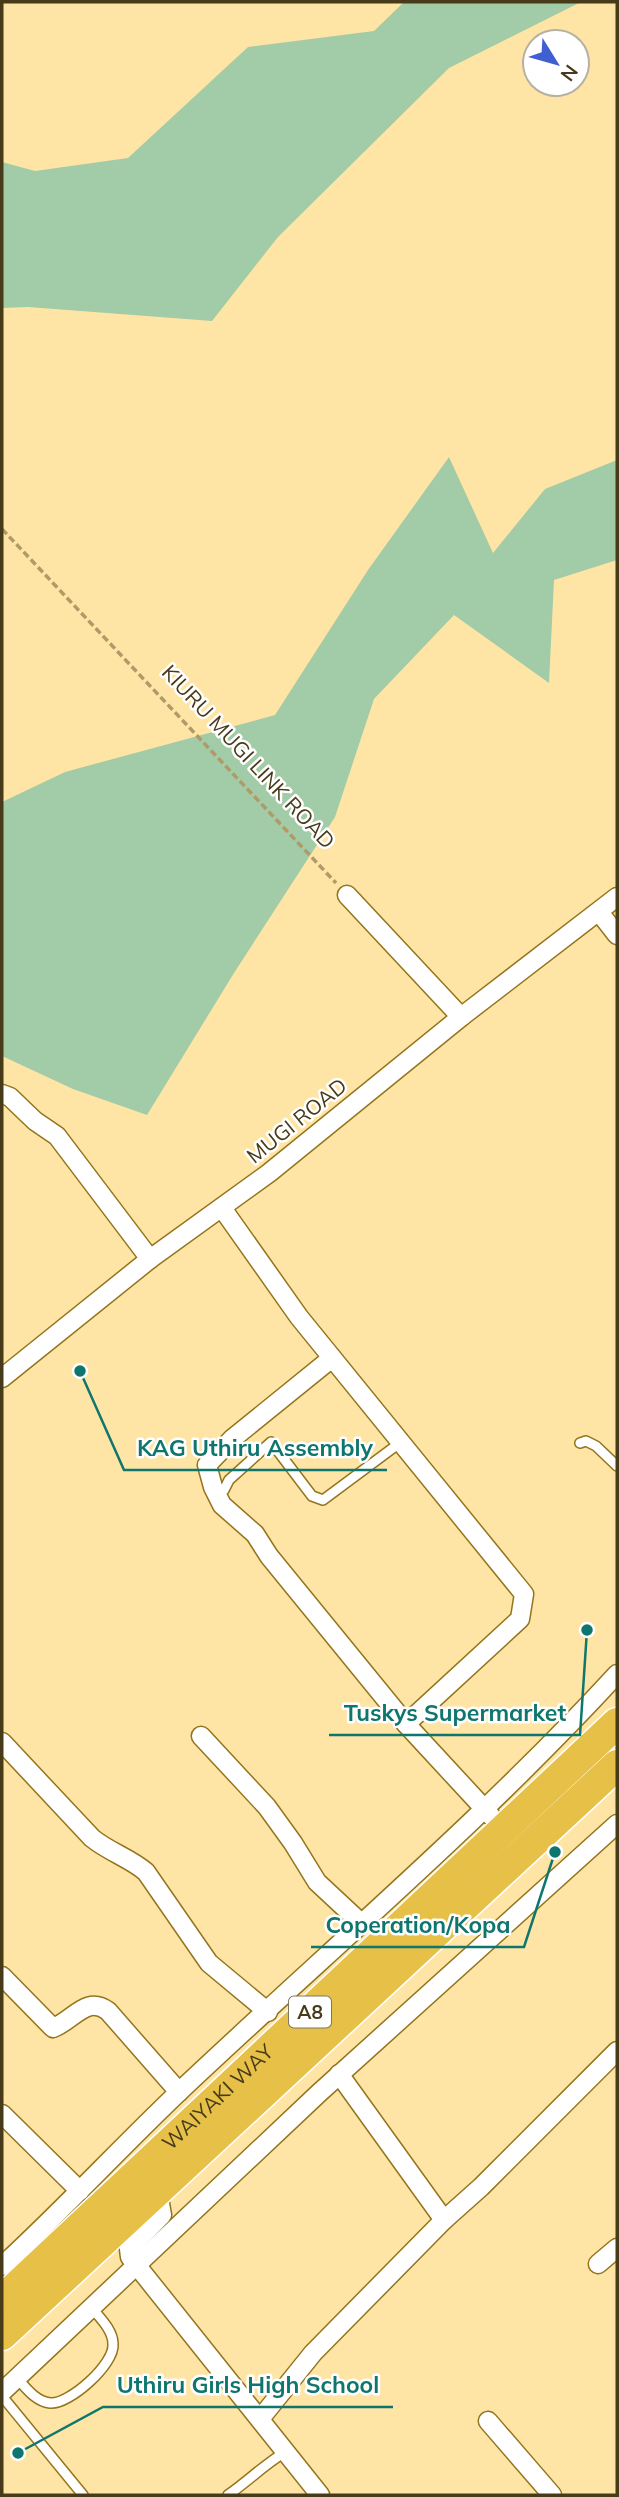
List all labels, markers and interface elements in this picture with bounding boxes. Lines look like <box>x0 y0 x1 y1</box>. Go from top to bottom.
north arrow <box>521 28 591 98</box>
text: N <box>556 60 583 86</box>
street label: KIURU MUGI LINK ROAD <box>157 659 341 854</box>
street label: MUGI ROAD <box>241 1072 352 1168</box>
callout: KAG Uthiru Assembly <box>124 1426 387 1470</box>
text: KAG Uthiru Assembly <box>137 1433 373 1462</box>
callout: Tuskys Supermarket <box>329 1691 580 1735</box>
text: Tuskys Supermarket <box>344 1698 566 1727</box>
callout: Coperation/Kopa <box>311 1903 524 1947</box>
text: Coperation/Kopa <box>325 1910 511 1939</box>
road number: A8 <box>289 1996 331 2028</box>
street label: WAIYAKI WAY <box>156 2038 278 2155</box>
callout: Uthiru Girls High School <box>103 2363 393 2407</box>
text: Uthiru Girls High School <box>117 2370 379 2399</box>

